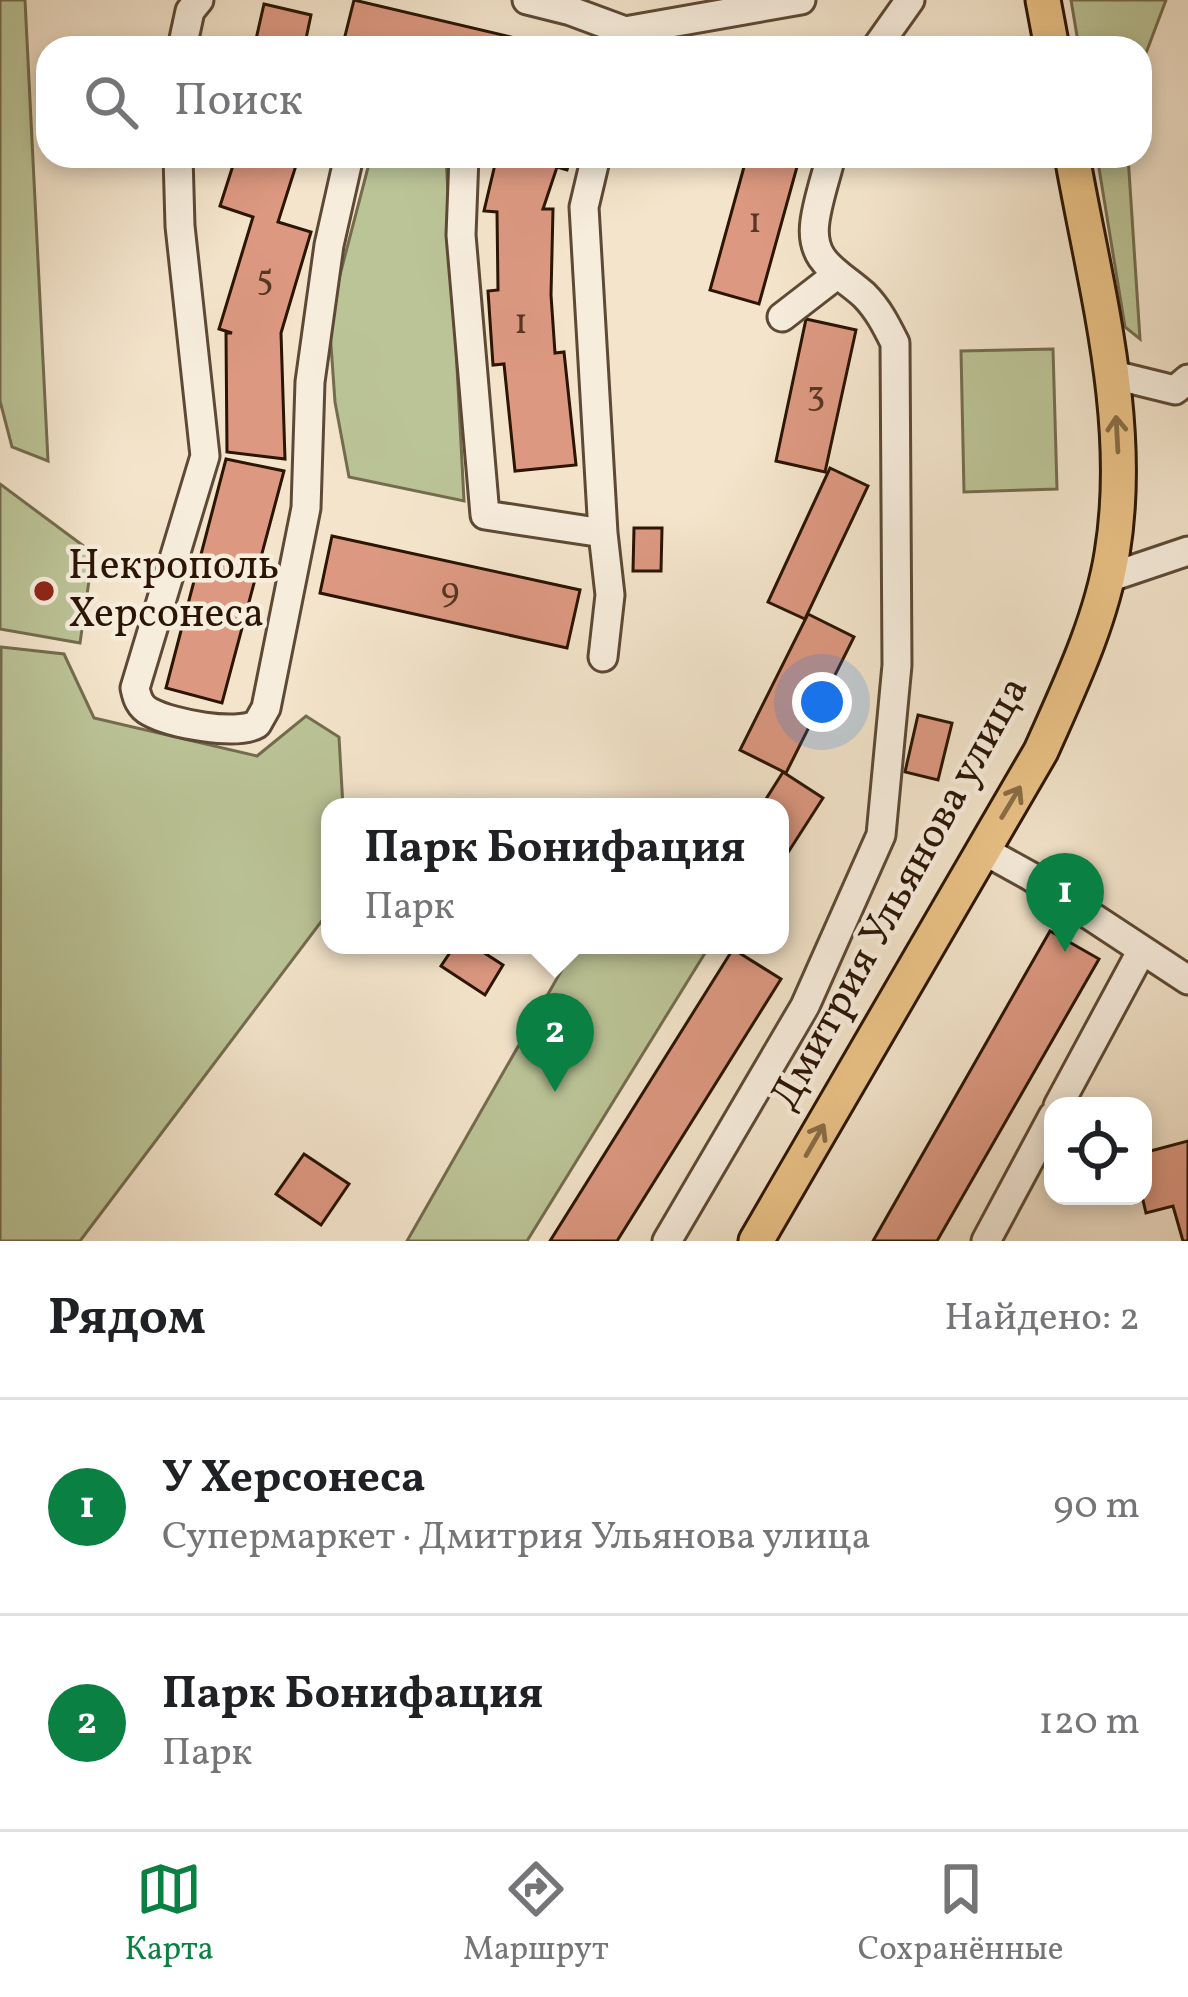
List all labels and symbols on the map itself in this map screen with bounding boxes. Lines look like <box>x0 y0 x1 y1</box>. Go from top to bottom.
house number: 1 <box>748 198 762 248</box>
house number: 5 <box>256 255 274 305</box>
house number: 1 <box>514 299 528 349</box>
house number: 3 <box>807 371 825 421</box>
one-way arrow <box>1106 415 1129 454</box>
place label: Некрополь Херсонеса <box>68 538 279 645</box>
house number: 9 <box>441 567 459 617</box>
marker: Некрополь Херсонеса <box>31 578 57 604</box>
street label: Дмитрия Ульянова улица <box>757 667 1045 1121</box>
your location <box>792 672 852 732</box>
one-way arrow <box>999 786 1023 821</box>
pin: 1 <box>1026 853 1104 952</box>
pin: 2 <box>516 993 594 1092</box>
one-way arrow <box>803 1123 827 1158</box>

